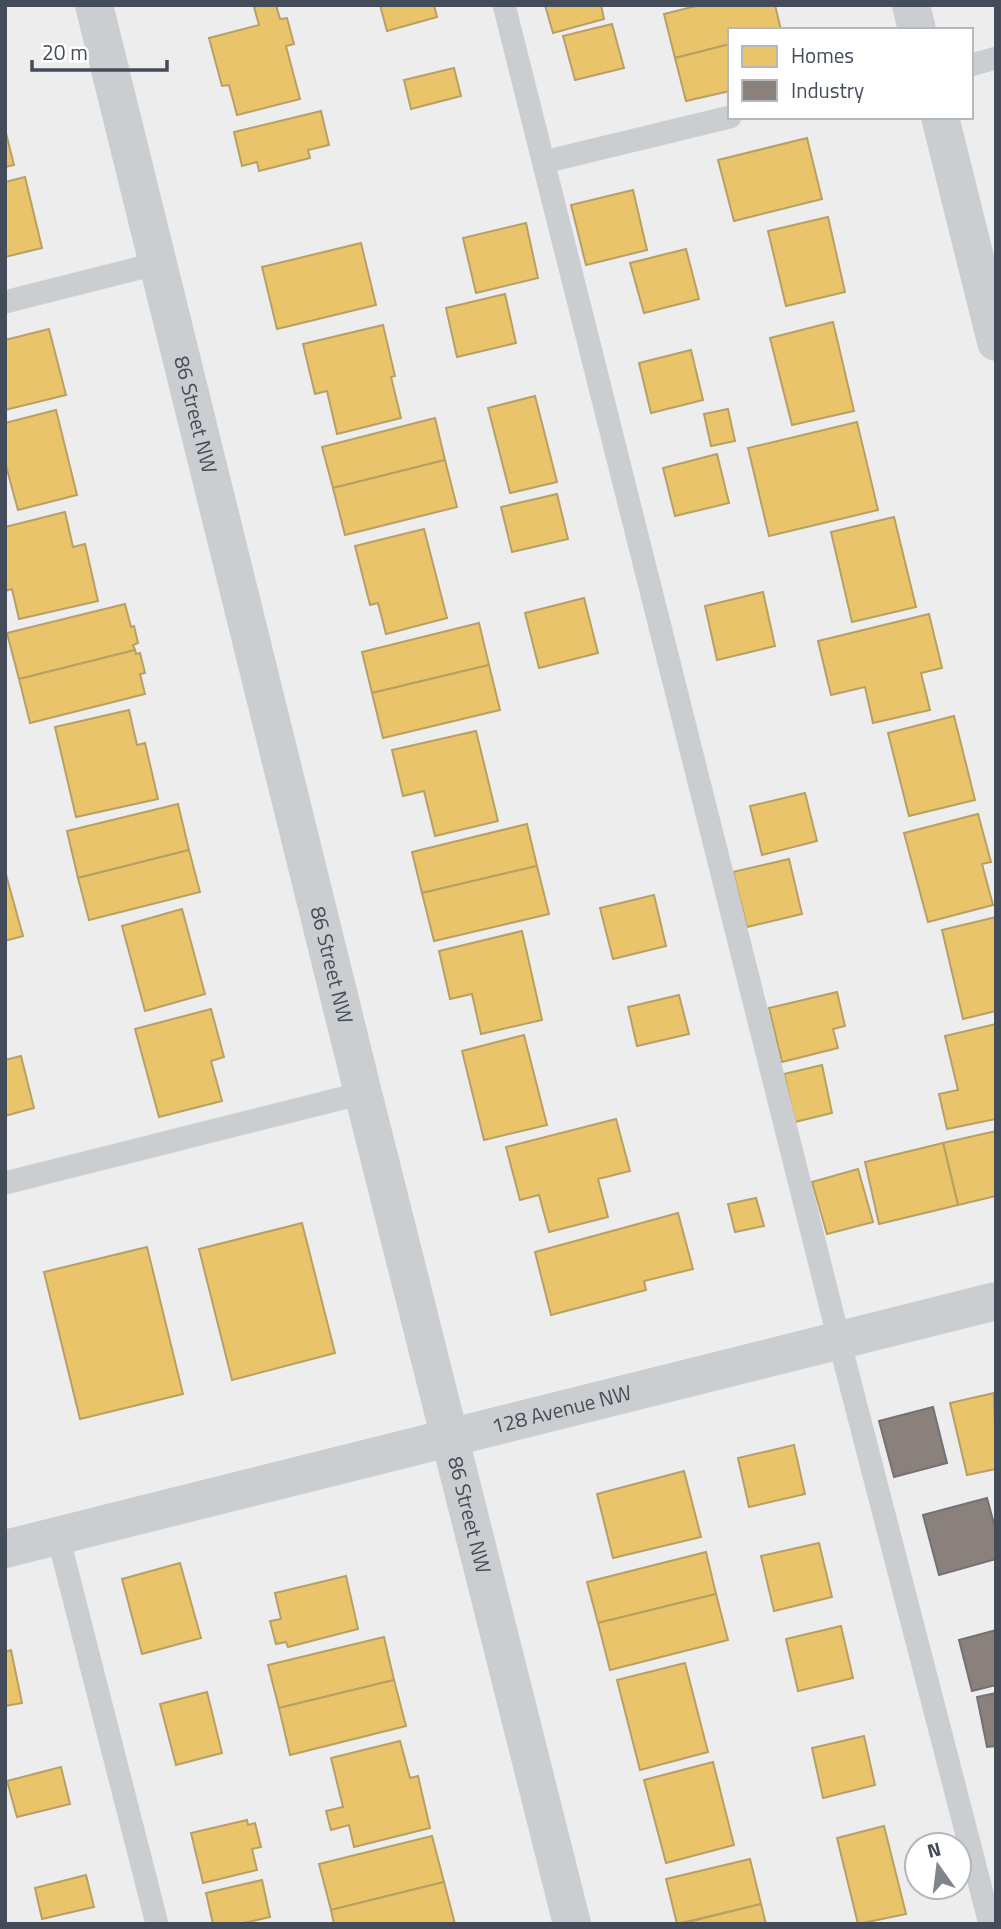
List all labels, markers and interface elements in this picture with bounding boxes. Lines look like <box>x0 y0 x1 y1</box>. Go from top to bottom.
scale bar <box>32 28 166 72</box>
legend <box>728 28 973 119</box>
text: 20 m <box>42 36 88 68</box>
text: Homes <box>791 39 854 71</box>
text: Industry <box>791 74 864 106</box>
street label: 86 Street NW <box>166 352 226 476</box>
street label: 86 Street NW <box>302 903 362 1027</box>
street label: 128 Avenue NW <box>488 1376 635 1442</box>
street label: 86 Street NW <box>440 1453 500 1577</box>
north arrow <box>903 1831 973 1901</box>
text: N <box>924 1833 944 1865</box>

